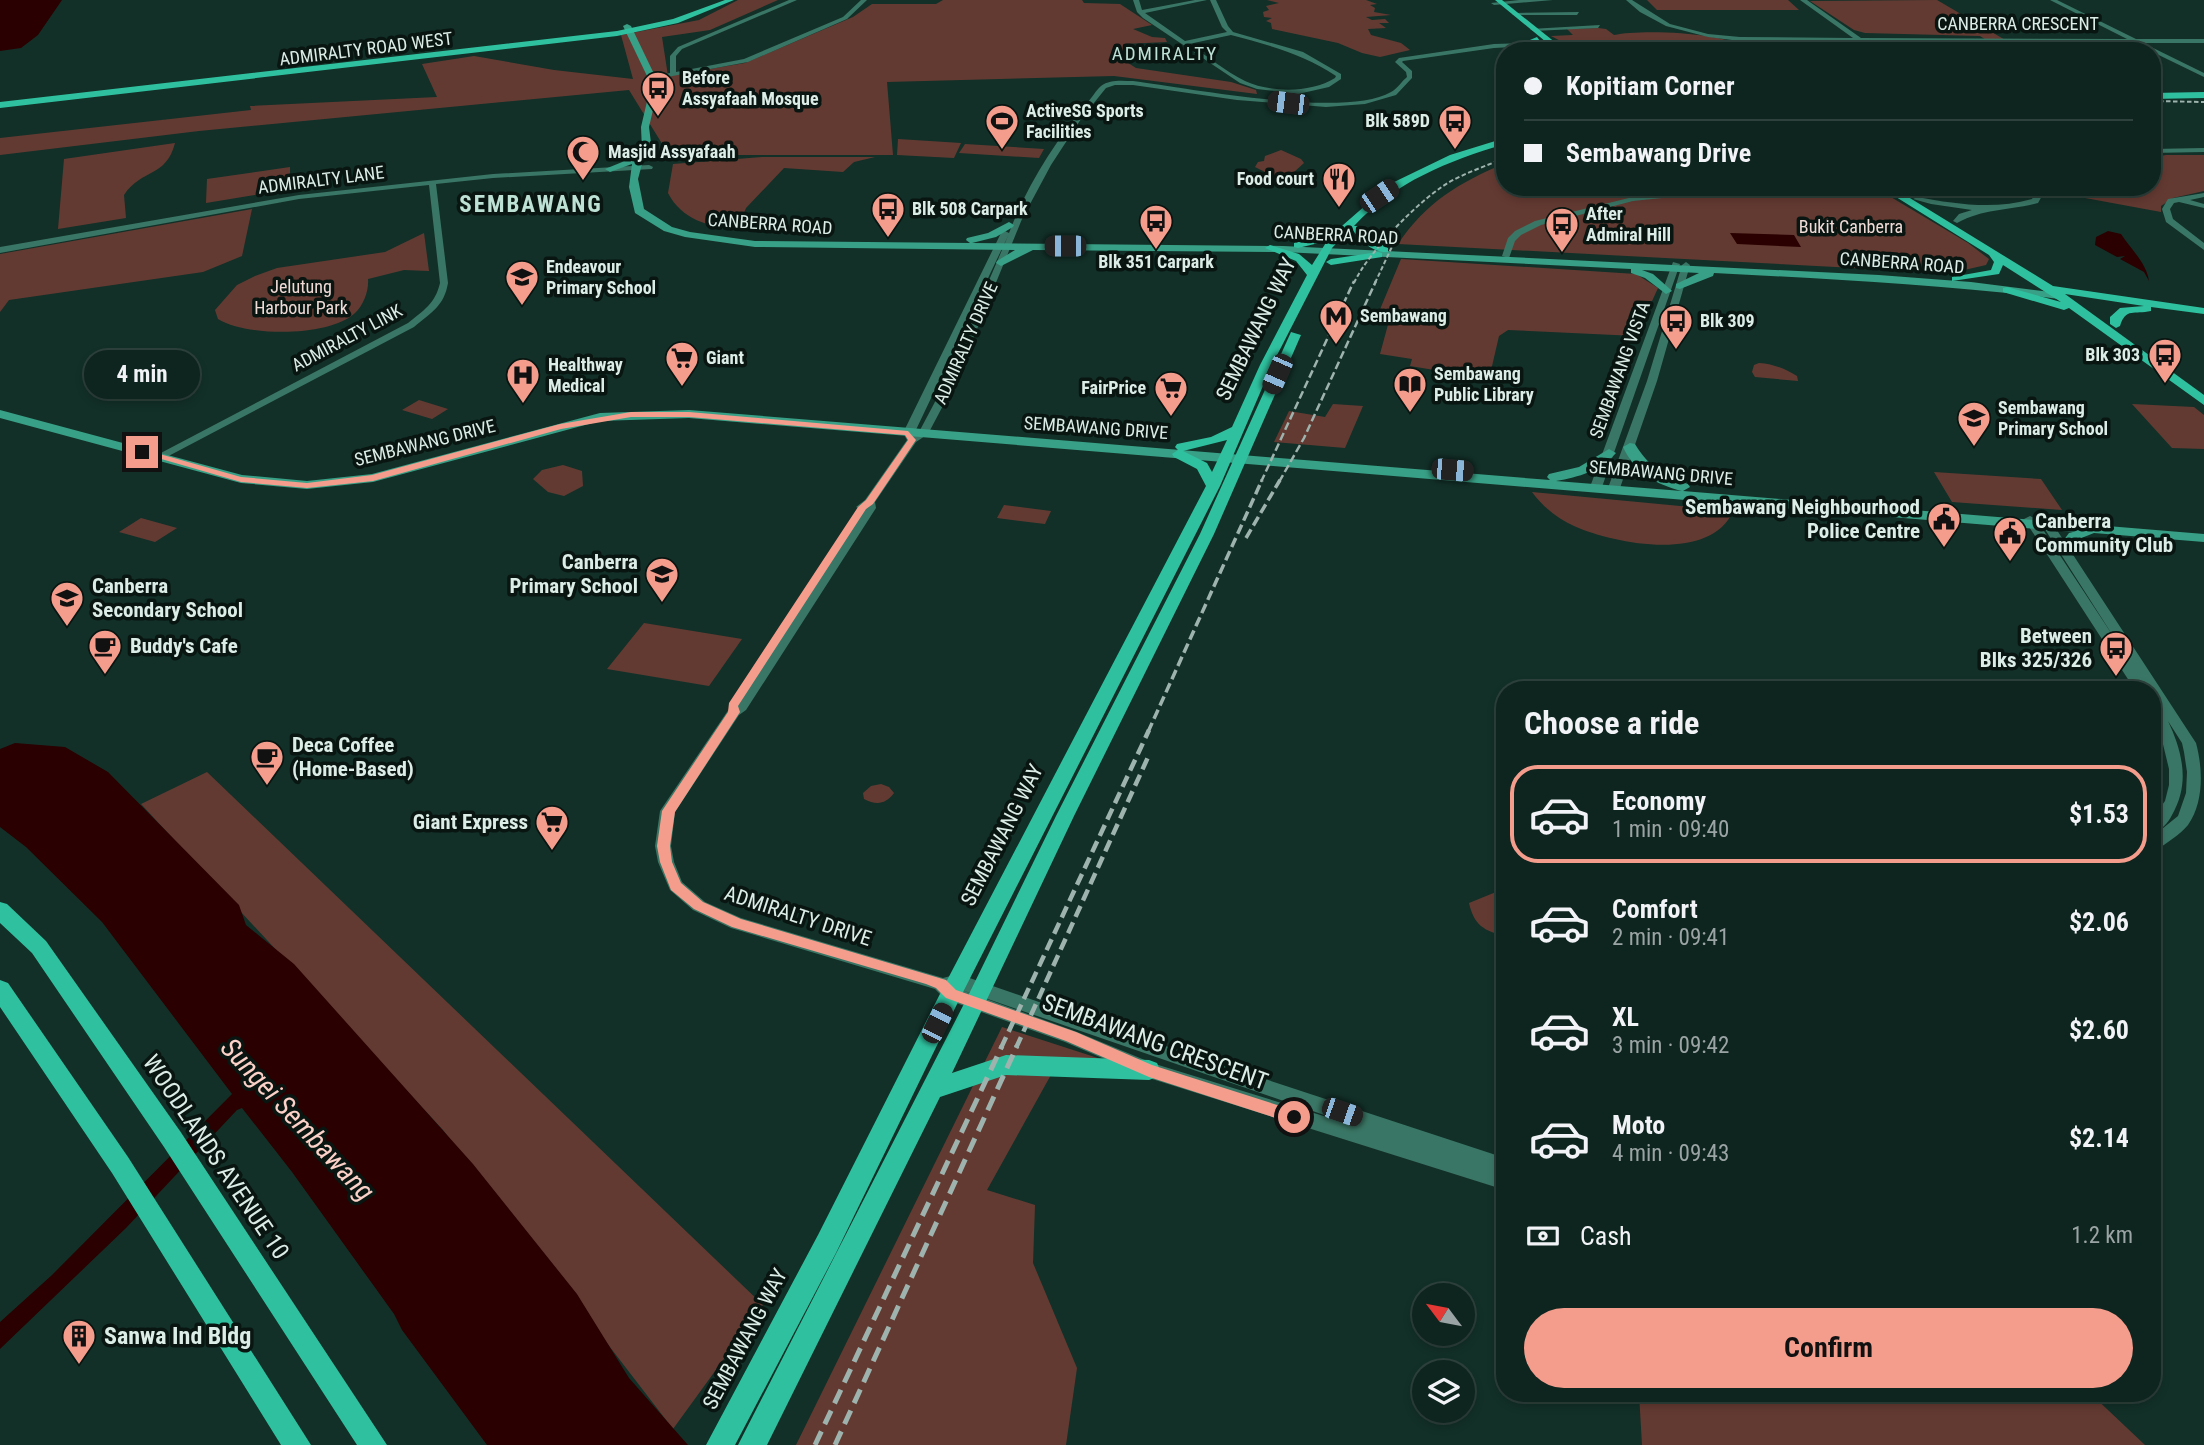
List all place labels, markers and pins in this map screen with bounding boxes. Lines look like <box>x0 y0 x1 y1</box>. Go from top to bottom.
place label: Before Assyafaah Mosque <box>682 67 819 109</box>
bus stop icon: Before Assyafaah Mosque <box>639 69 677 118</box>
place label: ActiveSG Sports Facilities <box>1026 100 1144 142</box>
sports icon: ActiveSG Sports Facilities <box>983 102 1021 151</box>
bus stop icon: Blk 589D <box>1436 102 1474 151</box>
place label: Blk 589D <box>1365 110 1430 131</box>
mosque icon: Masjid Assyafaah <box>564 133 602 182</box>
place label: Masjid Assyafaah <box>608 141 736 162</box>
restaurant icon: Food court <box>1320 160 1358 209</box>
place label: Food court <box>1237 168 1314 189</box>
bus stop icon: Blk 508 Carpark <box>869 190 907 239</box>
place label: Blk 508 Carpark <box>912 198 1028 219</box>
bus stop icon: Blk 351 Carpark <box>1137 202 1175 251</box>
place label: After Admiral Hill <box>1586 203 1671 245</box>
bus stop icon: After Admiral Hill <box>1543 205 1581 254</box>
place label: Blk 351 Carpark <box>1098 251 1214 272</box>
place label: Endeavour Primary School <box>546 256 656 298</box>
school or university icon: Endeavour Primary School <box>503 258 541 307</box>
metro station icon: Sembawang <box>1317 297 1355 346</box>
bus stop icon: Blk 309 <box>1657 302 1695 351</box>
place label: Sembawang <box>1360 305 1447 326</box>
place label: Blk 309 <box>1700 310 1755 331</box>
bus stop icon: Blk 303 <box>2146 336 2184 385</box>
supermarket icon: Giant <box>663 339 701 388</box>
place label: Blk 303 <box>2085 344 2140 365</box>
place label: Giant <box>706 347 744 368</box>
place label: Healthway Medical <box>548 354 623 396</box>
hospital icon: Healthway Medical <box>504 356 542 405</box>
place label: Sembawang Public Library <box>1434 363 1534 405</box>
library icon: Sembawang Public Library <box>1391 365 1429 414</box>
supermarket icon: FairPrice <box>1152 369 1190 418</box>
place label: FairPrice <box>1081 377 1146 398</box>
place label: Sembawang Primary School <box>1998 397 2108 439</box>
school or university icon: Sembawang Primary School <box>1955 399 1993 448</box>
place label: Sembawang Neighbourhood Police Centre <box>1685 495 1920 543</box>
public building icon: Sembawang Neighbourhood Police Centre <box>1925 500 1963 549</box>
place label: Canberra Community Club <box>2035 509 2173 557</box>
public building icon: Canberra Community Club <box>1991 514 2029 563</box>
place label: Canberra Primary School <box>510 550 638 598</box>
school or university icon: Canberra Primary School <box>643 555 681 604</box>
place label: Canberra Secondary School <box>92 574 243 622</box>
school or university icon: Canberra Secondary School <box>48 579 86 628</box>
place label: Between Blks 325/326 <box>1980 624 2092 672</box>
cafe icon: Buddy's Cafe <box>86 627 124 676</box>
bus stop icon: Between Blks 325/326 <box>2097 629 2135 678</box>
place label: Buddy's Cafe <box>130 634 238 658</box>
place label: Deca Coffee (Home-Based) <box>292 733 414 781</box>
cafe icon: Deca Coffee (Home-Based) <box>248 738 286 787</box>
supermarket icon: Giant Express <box>533 803 571 852</box>
place label: Giant Express <box>413 810 528 834</box>
building icon: Sanwa Ind Bldg <box>60 1317 98 1366</box>
place label: Sanwa Ind Bldg <box>104 1322 251 1350</box>

